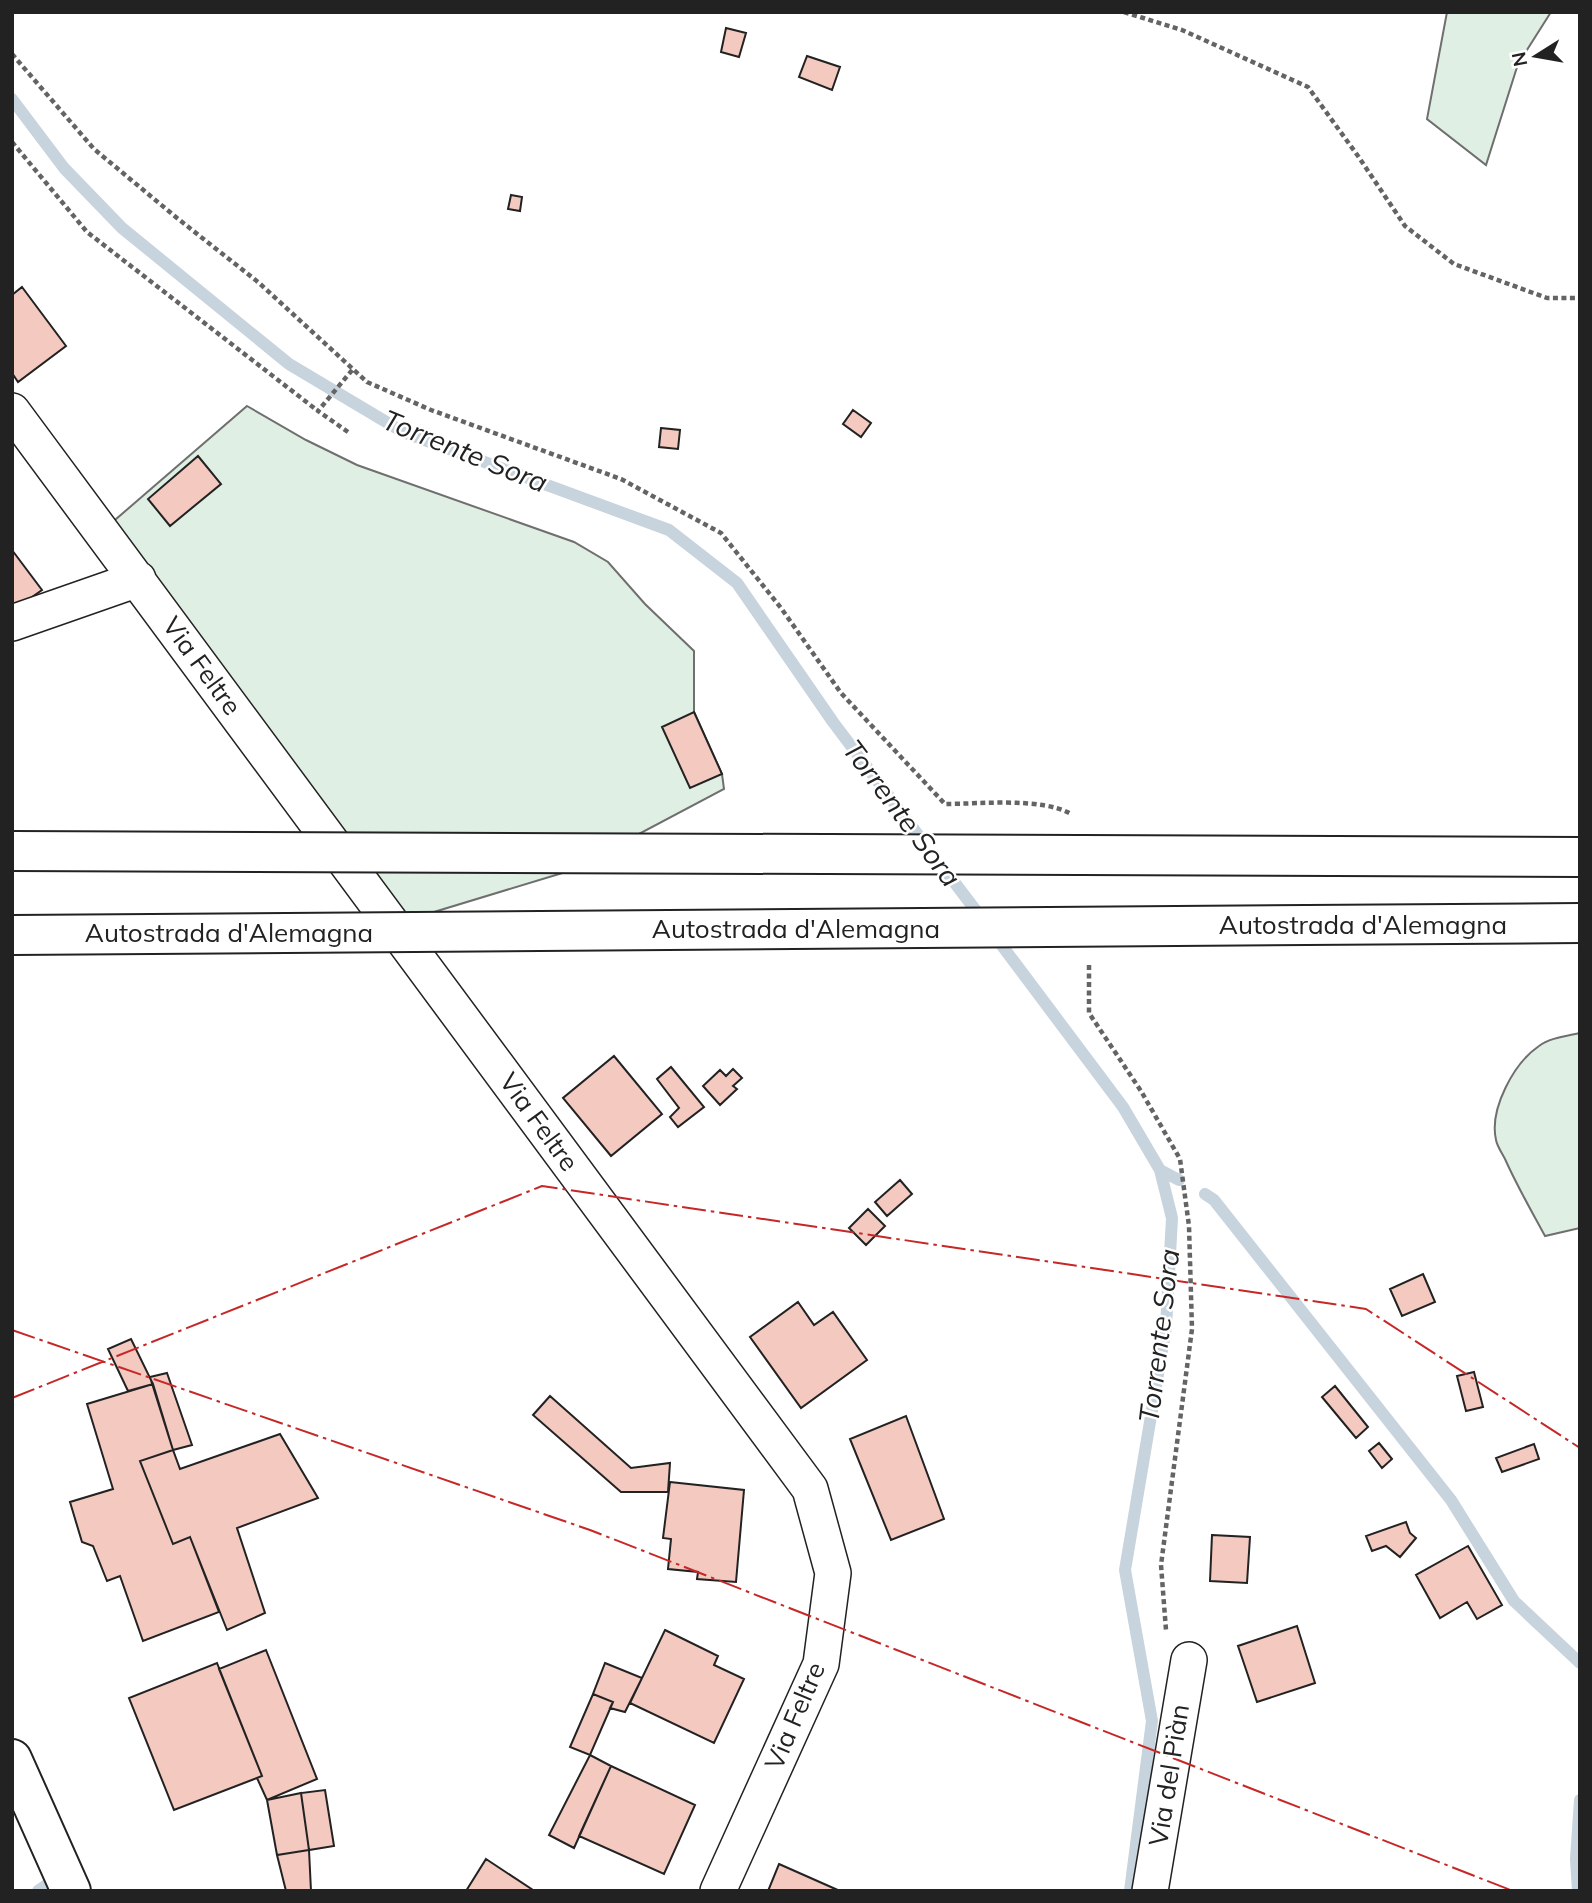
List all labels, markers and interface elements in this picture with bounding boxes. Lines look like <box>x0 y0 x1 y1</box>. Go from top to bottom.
north arrow <box>1501 21 1571 91</box>
text: N <box>1506 50 1532 69</box>
water label: Torrente Sora <box>377 402 553 500</box>
street label: Via Feltre <box>156 610 249 721</box>
water label: Torrente Sora <box>836 732 969 893</box>
street label: Autostrada d'Alemagna <box>1219 908 1507 941</box>
street label: Autostrada d'Alemagna <box>652 912 940 945</box>
street label: Autostrada d'Alemagna <box>85 916 373 949</box>
street label: Via Feltre <box>493 1066 586 1177</box>
water label: Torrente Sora <box>1130 1247 1187 1425</box>
street label: Via Feltre <box>757 1657 832 1775</box>
street label: Via del Piàn <box>1141 1702 1196 1848</box>

